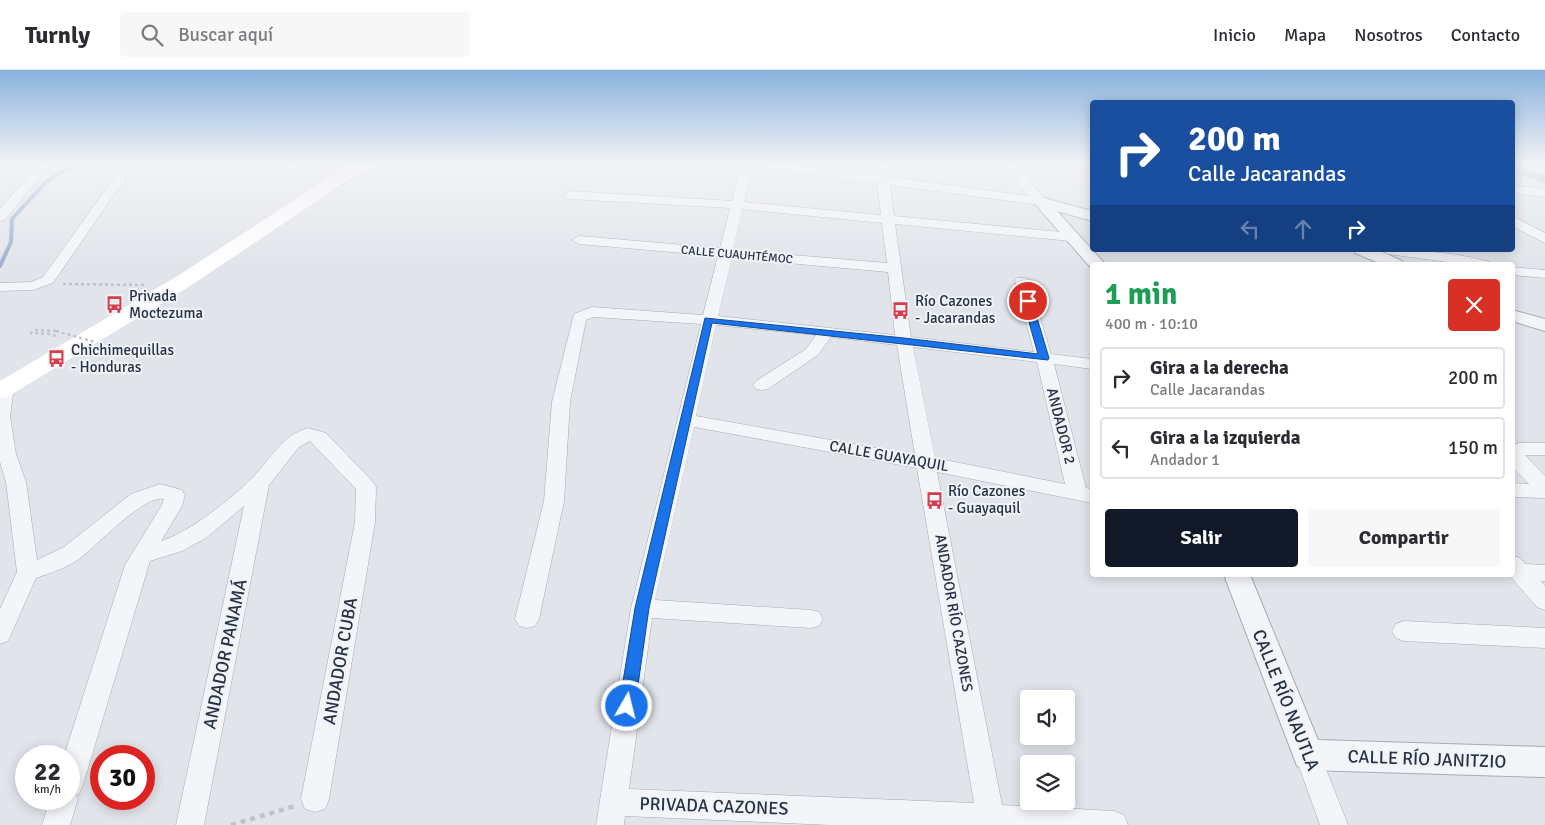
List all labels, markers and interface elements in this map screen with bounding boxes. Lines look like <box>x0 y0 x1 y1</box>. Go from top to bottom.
search box <box>120 12 470 57</box>
text: Turnly <box>25 20 90 50</box>
icon: search <box>138 21 166 49</box>
text: Buscar aquí <box>178 23 273 47</box>
text: Inicio <box>1213 24 1256 46</box>
text: Mapa <box>1284 24 1326 46</box>
text: Nosotros <box>1354 24 1423 46</box>
text: Contacto <box>1451 24 1520 46</box>
text: 200 m <box>1188 117 1281 160</box>
icon: right <box>1105 120 1170 185</box>
text: Calle Jacarandas <box>1188 160 1346 187</box>
icon: left <box>1236 215 1264 243</box>
icon: ahead <box>1289 215 1317 243</box>
icon: right <box>1342 215 1370 243</box>
street label: CALLE CUAUHTÉMOC <box>681 243 793 267</box>
text: 1 min <box>1105 276 1177 313</box>
button: close <box>1448 279 1500 331</box>
pin <box>1007 280 1049 322</box>
place label: Privada Moctezuma <box>129 287 203 322</box>
icon: arrive <box>1014 287 1042 315</box>
place label: Río Cazones - Jacarandas <box>915 292 996 327</box>
bus stop icon: Privada Moctezuma <box>105 295 125 315</box>
bus stop icon: Río Cazones - Jacarandas <box>891 300 911 320</box>
text: 400 m · 10:10 <box>1105 314 1198 334</box>
place label: Chichimequillas - Honduras <box>71 341 174 376</box>
bus stop icon: Chichimequillas - Honduras <box>47 349 67 369</box>
text: Gira a la derecha <box>1150 356 1289 380</box>
icon: right <box>1107 364 1135 392</box>
text: 200 m <box>1448 366 1498 390</box>
text: Calle Jacarandas <box>1150 380 1265 400</box>
street label: ANDADOR 2 <box>1043 386 1079 466</box>
text: Gira a la izquierda <box>1150 426 1300 450</box>
icon: left <box>1107 434 1135 462</box>
text: 150 m <box>1448 436 1498 460</box>
street label: CALLE GUAYAQUIL <box>828 437 950 475</box>
text: Andador 1 <box>1150 450 1220 470</box>
place label: Río Cazones - Guayaquil <box>948 482 1026 517</box>
bus stop icon: Río Cazones - Guayaquil <box>924 490 944 510</box>
button: Salir <box>1105 509 1298 567</box>
button: Compartir <box>1308 509 1500 567</box>
street label: ANDADOR RÍO CAZONES <box>931 533 978 693</box>
street label: ANDADOR PANAMÁ <box>198 577 252 731</box>
street label: ANDADOR CUBA <box>318 596 362 726</box>
street label: CALLE RÍO NAUTLA <box>1248 626 1324 774</box>
position arrow <box>600 679 652 731</box>
map controls <box>1020 690 1075 810</box>
button: sound <box>1020 690 1075 745</box>
speed limit sign: 30 <box>90 745 155 810</box>
street label: CALLE RÍO JANITZIO <box>1347 745 1507 773</box>
button: layers <box>1020 755 1075 810</box>
text: 22 <box>34 756 61 787</box>
text: km/h <box>34 782 61 797</box>
street label: PRIVADA CAZONES <box>639 792 789 820</box>

